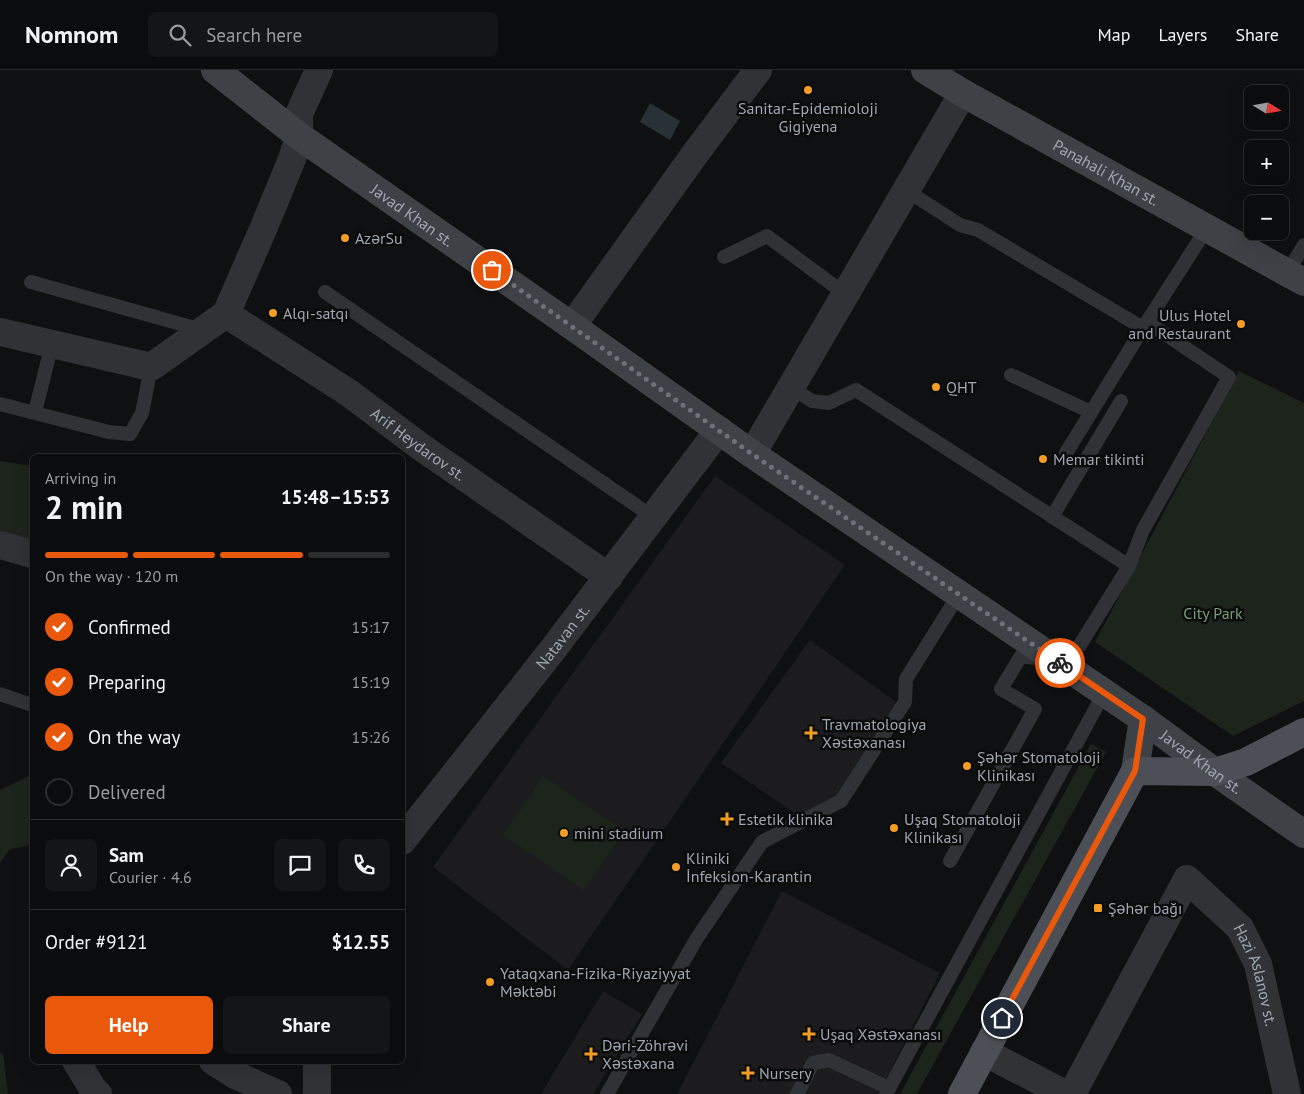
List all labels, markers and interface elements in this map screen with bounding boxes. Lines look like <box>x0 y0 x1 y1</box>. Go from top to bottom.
search box <box>148 12 498 57</box>
text: Nomnom <box>25 19 118 50</box>
icon: search <box>166 21 194 49</box>
text: Search here <box>206 23 302 47</box>
text: Map <box>1098 23 1130 46</box>
text: Layers <box>1158 23 1207 46</box>
text: Share <box>1235 23 1279 46</box>
marker: Sanitar-Epidemioloji Gigiyena <box>802 84 814 96</box>
north arrow <box>1244 85 1289 130</box>
map controls <box>1244 85 1289 240</box>
place label: Sanitar-Epidemioloji Gigiyena <box>738 98 878 136</box>
street label: Panahali Khan st. <box>1049 135 1163 210</box>
button: + <box>1244 140 1289 185</box>
street label: Javad Khan st. <box>366 179 458 251</box>
button: − <box>1244 195 1289 240</box>
place label: AzərSu <box>355 228 403 248</box>
marker: AzərSu <box>339 232 351 244</box>
pin <box>471 249 513 291</box>
icon: bag <box>478 256 506 284</box>
place label: Alqı-satqı <box>283 303 348 323</box>
place label: Ulus Hotel and Restaurant <box>1128 305 1232 343</box>
marker: Alqı-satqı <box>267 307 279 319</box>
marker: Ulus Hotel and Restaurant <box>1235 318 1247 330</box>
place label: QHT <box>946 377 977 397</box>
marker: QHT <box>930 381 942 393</box>
street label: Arif Heydarov st. <box>367 403 470 485</box>
place label: Memar tikinti <box>1053 449 1145 469</box>
marker: Memar tikinti <box>1037 453 1049 465</box>
text: Arriving in <box>45 468 116 488</box>
text: 15:48–15:53 <box>281 485 390 509</box>
text: 2 min <box>45 486 123 528</box>
text: On the way · 120 m <box>45 566 178 586</box>
street label: Natavan st. <box>531 600 594 673</box>
park label: City Park <box>1183 603 1243 623</box>
icon: check <box>45 613 73 641</box>
text: Confirmed <box>88 615 171 639</box>
text: 15:17 <box>352 617 390 637</box>
courier <box>1035 638 1085 688</box>
icon: bike <box>1046 649 1074 677</box>
icon: check <box>45 668 73 696</box>
text: Preparing <box>88 670 166 694</box>
text: 15:19 <box>352 672 390 692</box>
place label: Travmatologiya Xəstəxanası <box>822 714 927 752</box>
icon: check <box>45 723 73 751</box>
text: On the way <box>88 725 180 749</box>
street label: Javad Khan st. <box>1156 725 1246 798</box>
marker: Travmatologiya Xəstəxanası <box>804 726 818 740</box>
text: 15:26 <box>352 727 390 747</box>
place label: Şəhər Stomatoloji Klinikası <box>977 747 1101 785</box>
marker: Şəhər Stomatoloji Klinikası <box>961 760 973 772</box>
text: Delivered <box>88 780 166 804</box>
place label: Estetik klinika <box>738 809 833 829</box>
place label: Uşaq Stomatoloji Klinikası <box>904 809 1021 847</box>
marker: Estetik klinika <box>720 812 734 826</box>
marker: Uşaq Stomatoloji Klinikası <box>888 822 900 834</box>
place label: mini stadium <box>574 823 663 843</box>
marker: mini stadium <box>558 827 570 839</box>
button: person <box>45 839 97 891</box>
button: chat <box>274 839 326 891</box>
button: phone <box>338 839 390 891</box>
text: Sam <box>109 843 144 867</box>
place label: Kliniki İnfeksion-Karantin <box>686 848 812 886</box>
marker: Kliniki İnfeksion-Karantin <box>670 861 682 873</box>
text: Courier · 4.6 <box>109 867 192 887</box>
place label: Şəhər bağı <box>1108 898 1182 918</box>
marker: Şəhər bağı <box>1092 902 1104 914</box>
street label: Hazi Aslanov st. <box>1229 920 1282 1028</box>
text: Order #9121 <box>45 930 148 954</box>
text: $12.55 <box>331 930 390 954</box>
place label: Yataqxana-Fizika-Riyaziyyat Məktəbi <box>500 963 691 1001</box>
marker: Yataqxana-Fizika-Riyaziyyat Məktəbi <box>484 976 496 988</box>
button: Help <box>45 996 213 1054</box>
button: Share <box>223 996 390 1054</box>
pin <box>981 997 1023 1039</box>
icon: home <box>988 1004 1016 1032</box>
place label: Uşaq Xəstəxanası <box>820 1024 941 1044</box>
marker: Uşaq Xəstəxanası <box>802 1027 816 1041</box>
place label: Dəri-Zöhrəvi Xəstəxana <box>602 1035 688 1073</box>
marker: Dəri-Zöhrəvi Xəstəxana <box>584 1047 598 1061</box>
place label: Nursery <box>759 1063 812 1083</box>
marker: Nursery <box>741 1066 755 1080</box>

